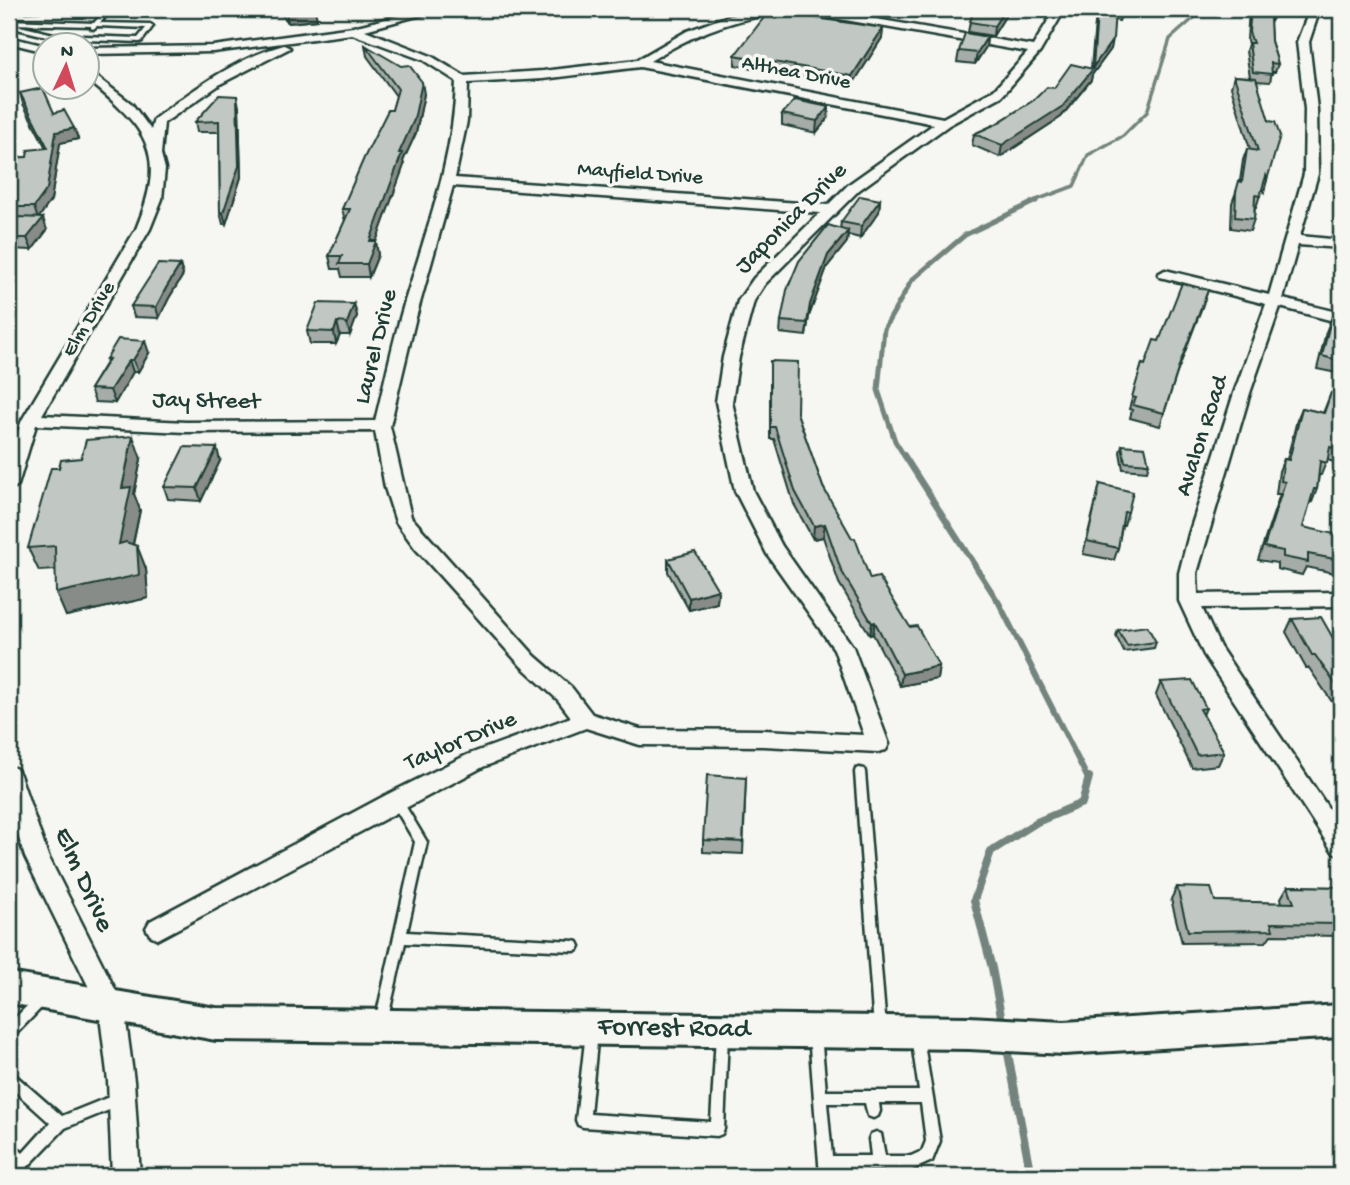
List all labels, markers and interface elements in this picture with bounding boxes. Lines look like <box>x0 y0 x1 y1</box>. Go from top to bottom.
north arrow <box>32 32 102 102</box>
text: N <box>60 41 74 64</box>
street label: Althea Drive <box>740 51 854 97</box>
street label: Japonica Drive <box>730 157 854 281</box>
street label: Mayfield Drive <box>576 158 705 192</box>
street label: Elm Drive <box>58 277 123 362</box>
street label: Laurel Drive <box>349 286 405 408</box>
street label: Avalon Road <box>1170 370 1237 500</box>
street label: Jay Street <box>152 387 262 417</box>
street label: Taylor Drive <box>399 705 522 779</box>
street label: Elm Drive <box>45 823 121 938</box>
street label: Forrest Road <box>596 1011 753 1047</box>

